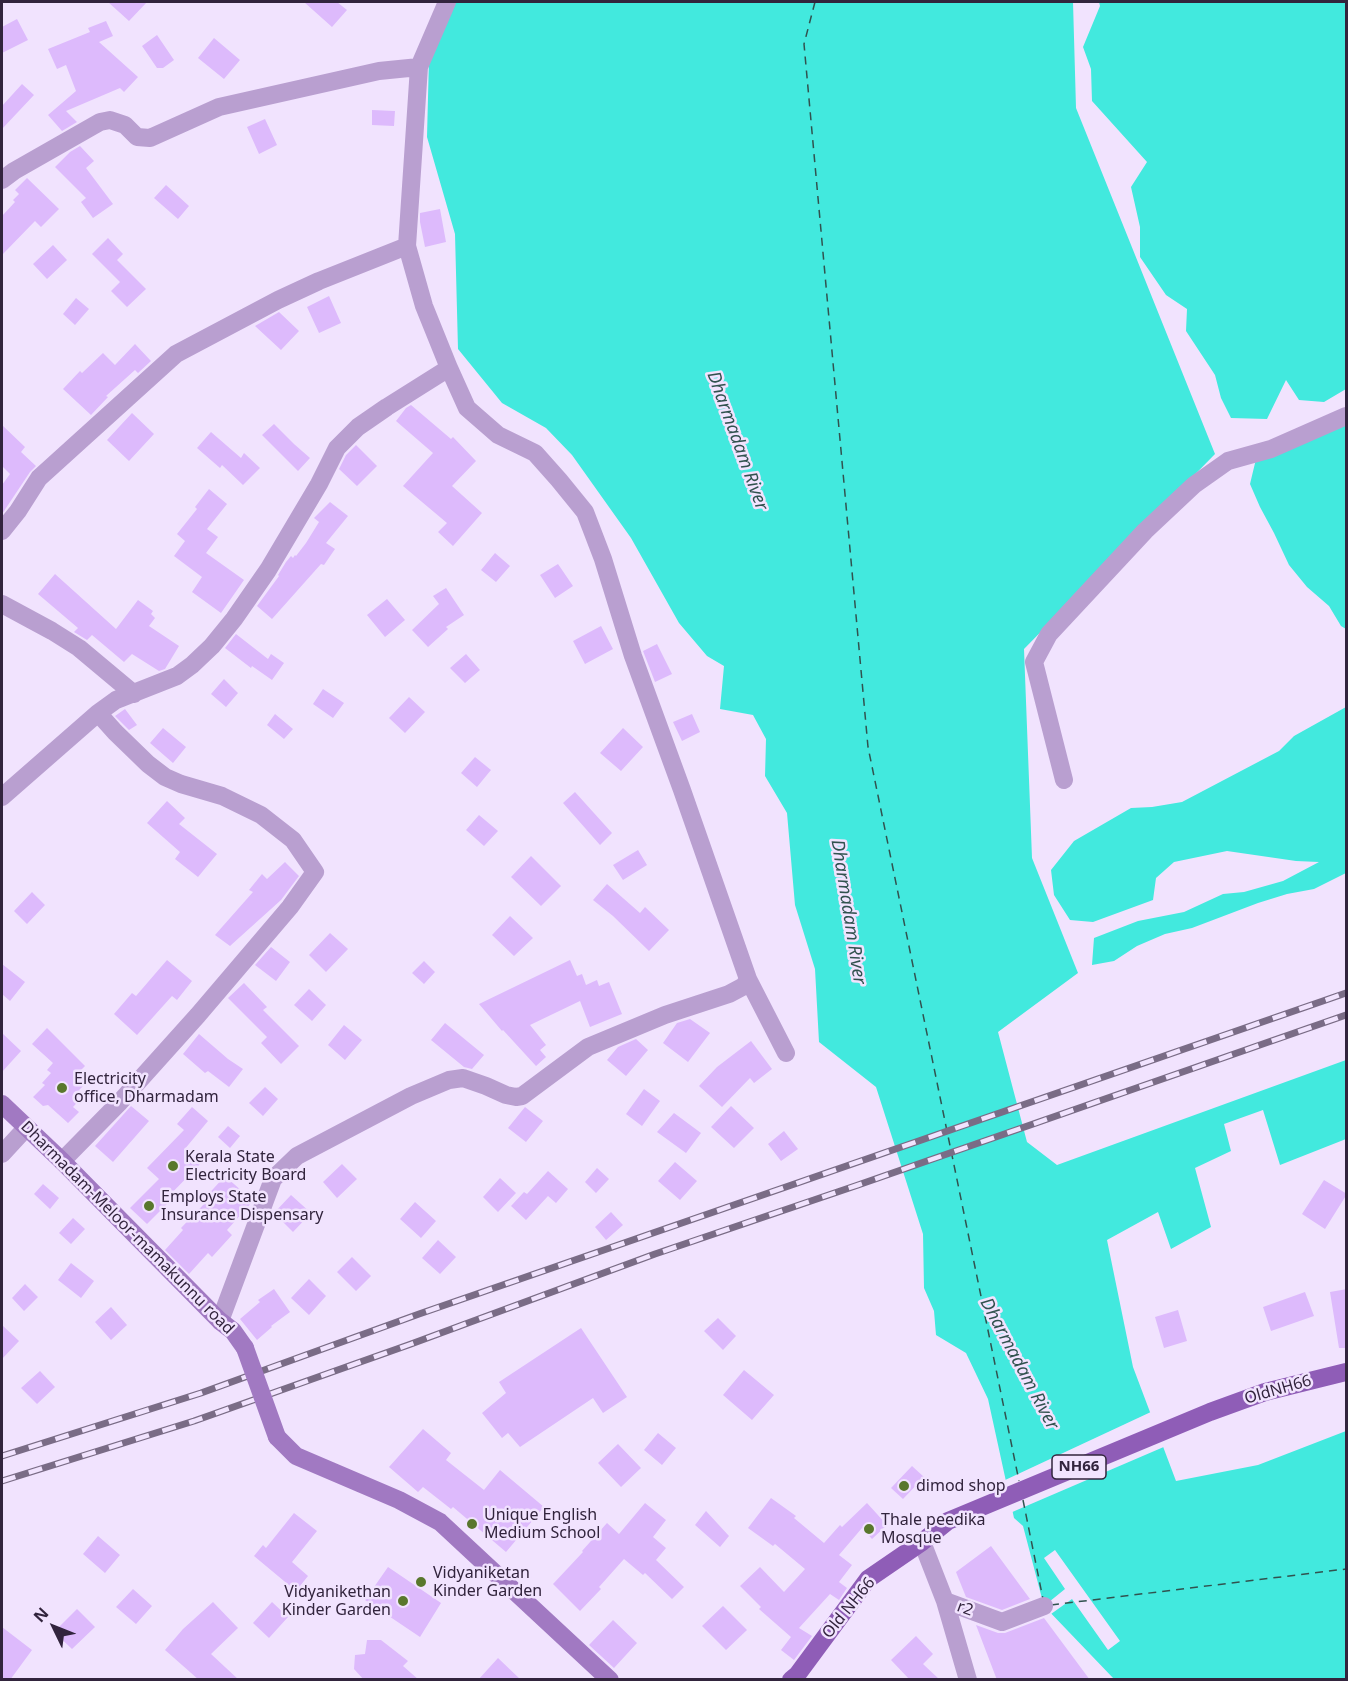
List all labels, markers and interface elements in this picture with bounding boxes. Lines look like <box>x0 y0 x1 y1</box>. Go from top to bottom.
water label: Dharmadam River <box>702 369 772 513</box>
water label: Dharmadam River <box>826 838 870 986</box>
place label: Electricity office, Dharmadam <box>74 1069 219 1107</box>
marker: Electricity office, Dharmadam <box>55 1081 69 1095</box>
street label: Dharmadam-Meloor-mamakunnu road <box>16 1117 238 1339</box>
place label: Kerala State Electricity Board <box>185 1147 306 1185</box>
marker: Kerala State Electricity Board <box>166 1159 180 1173</box>
place label: Employs State Insurance Dispensary <box>161 1187 324 1225</box>
marker: Employs State Insurance Dispensary <box>142 1199 156 1213</box>
water label: Dharmadam River <box>975 1294 1063 1434</box>
street label: OldNH66 <box>1242 1371 1314 1409</box>
road number: NH66 <box>1052 1455 1106 1479</box>
place label: dimod shop <box>916 1476 1006 1496</box>
marker: dimod shop <box>897 1479 911 1493</box>
place label: Unique English Medium School <box>484 1505 600 1543</box>
place label: Thale peedika Mosque <box>881 1510 985 1548</box>
marker: Unique English Medium School <box>465 1517 479 1531</box>
marker: Thale peedika Mosque <box>862 1522 876 1536</box>
place label: Vidyaniketan Kinder Garden <box>433 1563 542 1601</box>
street label: Old NH66 <box>819 1574 879 1642</box>
marker: Vidyaniketan Kinder Garden <box>414 1575 428 1589</box>
place label: Vidyanikethan Kinder Garden <box>282 1582 391 1620</box>
marker: Vidyanikethan Kinder Garden <box>396 1594 410 1608</box>
north arrow <box>24 1597 84 1657</box>
street label: r2 <box>954 1597 976 1621</box>
text: N <box>28 1602 53 1627</box>

